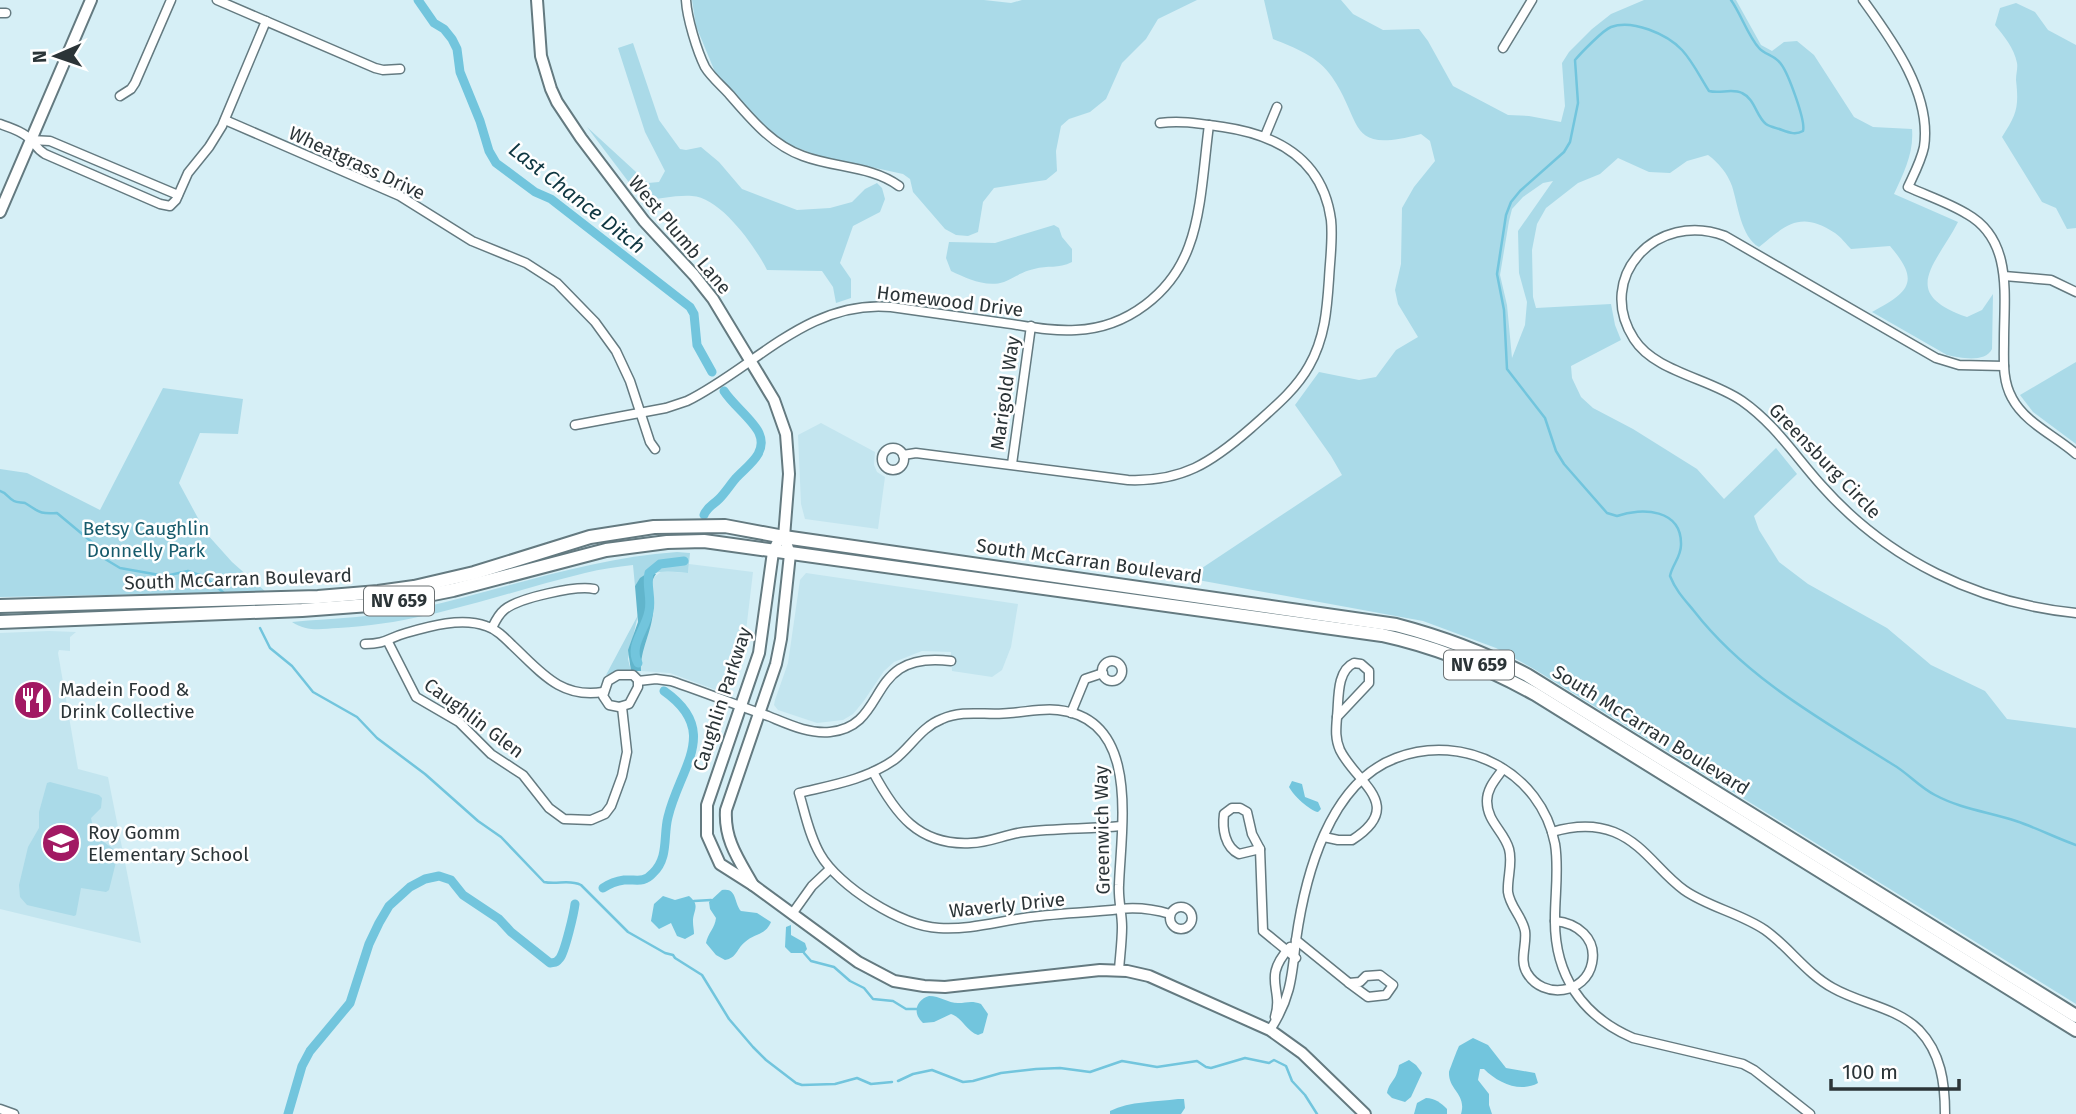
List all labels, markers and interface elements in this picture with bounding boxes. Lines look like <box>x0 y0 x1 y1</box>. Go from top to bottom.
north arrow <box>21 21 91 91</box>
text: N <box>28 50 51 63</box>
street label: Wheatgrass Drive <box>285 121 429 205</box>
water label: Last Chance Ditch <box>503 137 651 259</box>
street label: West Plumb Lane <box>624 171 736 299</box>
street label: Homewood Drive <box>875 281 1025 321</box>
street label: Marigold Way <box>986 334 1024 451</box>
street label: Greensburg Circle <box>1764 399 1886 523</box>
park label: Betsy Caughlin Donnelly Park <box>83 517 209 562</box>
street label: South McCarran Boulevard <box>975 534 1203 588</box>
street label: South McCarran Boulevard <box>124 564 352 594</box>
road number: NV 659 <box>364 586 434 616</box>
street label: Caughlin Parkway <box>688 623 756 774</box>
road number: NV 659 <box>1444 650 1514 680</box>
street label: South McCarran Boulevard <box>1548 660 1754 800</box>
street label: Caughlin Glen <box>420 673 528 763</box>
place label: Madein Food & Drink Collective <box>60 678 195 723</box>
restaurant icon: Madein Food & Drink Collective <box>12 679 54 721</box>
street label: Greenwich Way <box>1089 764 1115 895</box>
place label: Roy Gomm Elementary School <box>88 821 249 866</box>
school or university icon: Roy Gomm Elementary School <box>40 822 82 864</box>
street label: Waverly Drive <box>948 887 1066 923</box>
scale bar <box>1831 1048 1959 1092</box>
text: 100 m <box>1842 1059 1898 1085</box>

